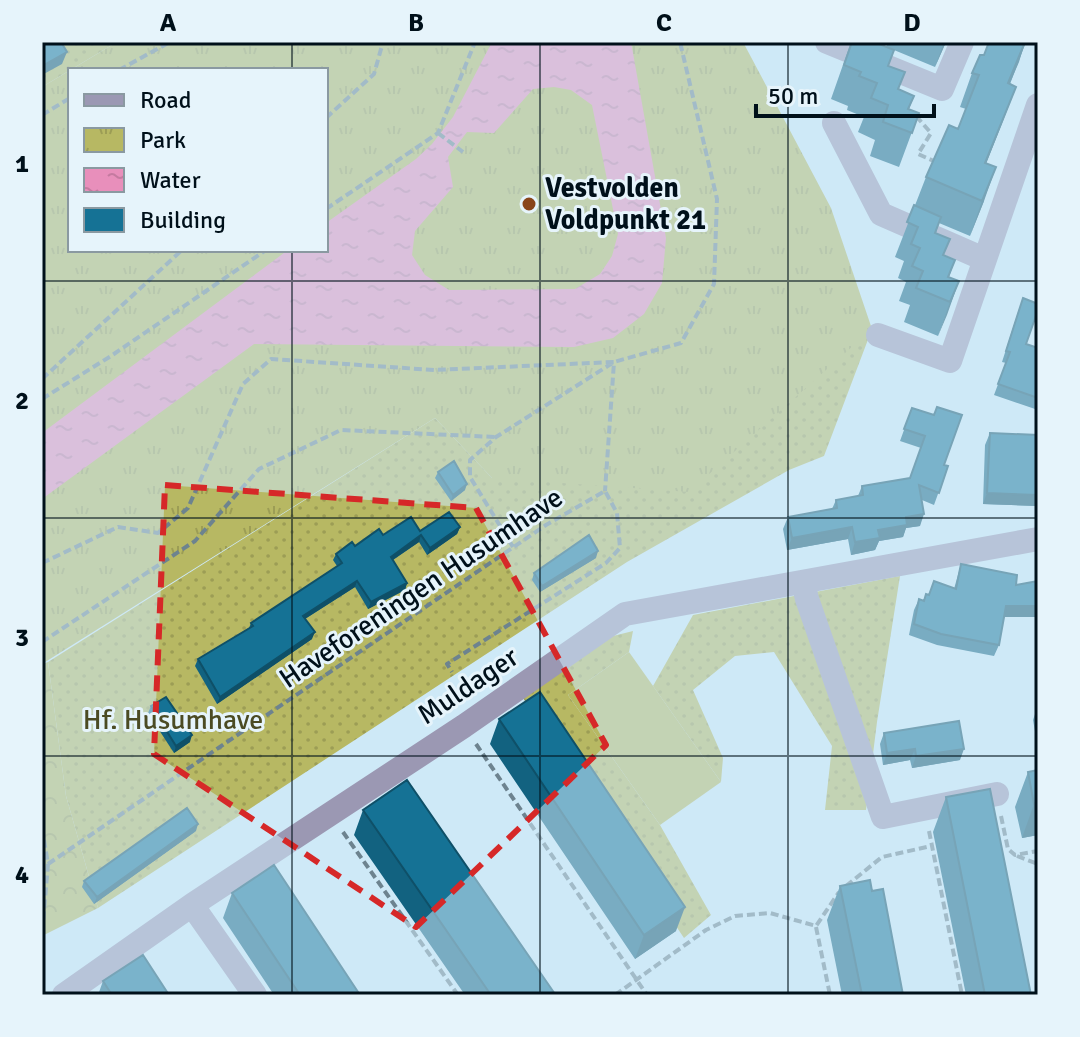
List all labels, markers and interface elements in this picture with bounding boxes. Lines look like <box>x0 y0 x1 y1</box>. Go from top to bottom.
text: A <box>160 7 177 39</box>
text: B <box>408 7 424 39</box>
text: C <box>656 7 672 39</box>
text: D <box>903 7 921 39</box>
legend <box>68 68 328 252</box>
scale bar <box>756 68 934 118</box>
text: 50 m <box>768 81 818 111</box>
text: Road <box>140 85 191 115</box>
text: Park <box>140 125 186 155</box>
text: 1 <box>15 148 29 180</box>
text: Water <box>140 165 201 195</box>
place label: Vestvolden Voldpunkt 21 <box>545 171 706 237</box>
marker: Vestvolden Voldpunkt 21 <box>520 195 538 213</box>
text: Building <box>140 205 226 235</box>
text: 2 <box>15 385 29 417</box>
street label: Haveforeningen Husumhave <box>273 480 569 696</box>
text: 3 <box>15 622 29 654</box>
street label: Muldager <box>411 640 525 732</box>
park label: Hf. Husumhave <box>83 703 263 737</box>
text: 4 <box>15 859 29 891</box>

